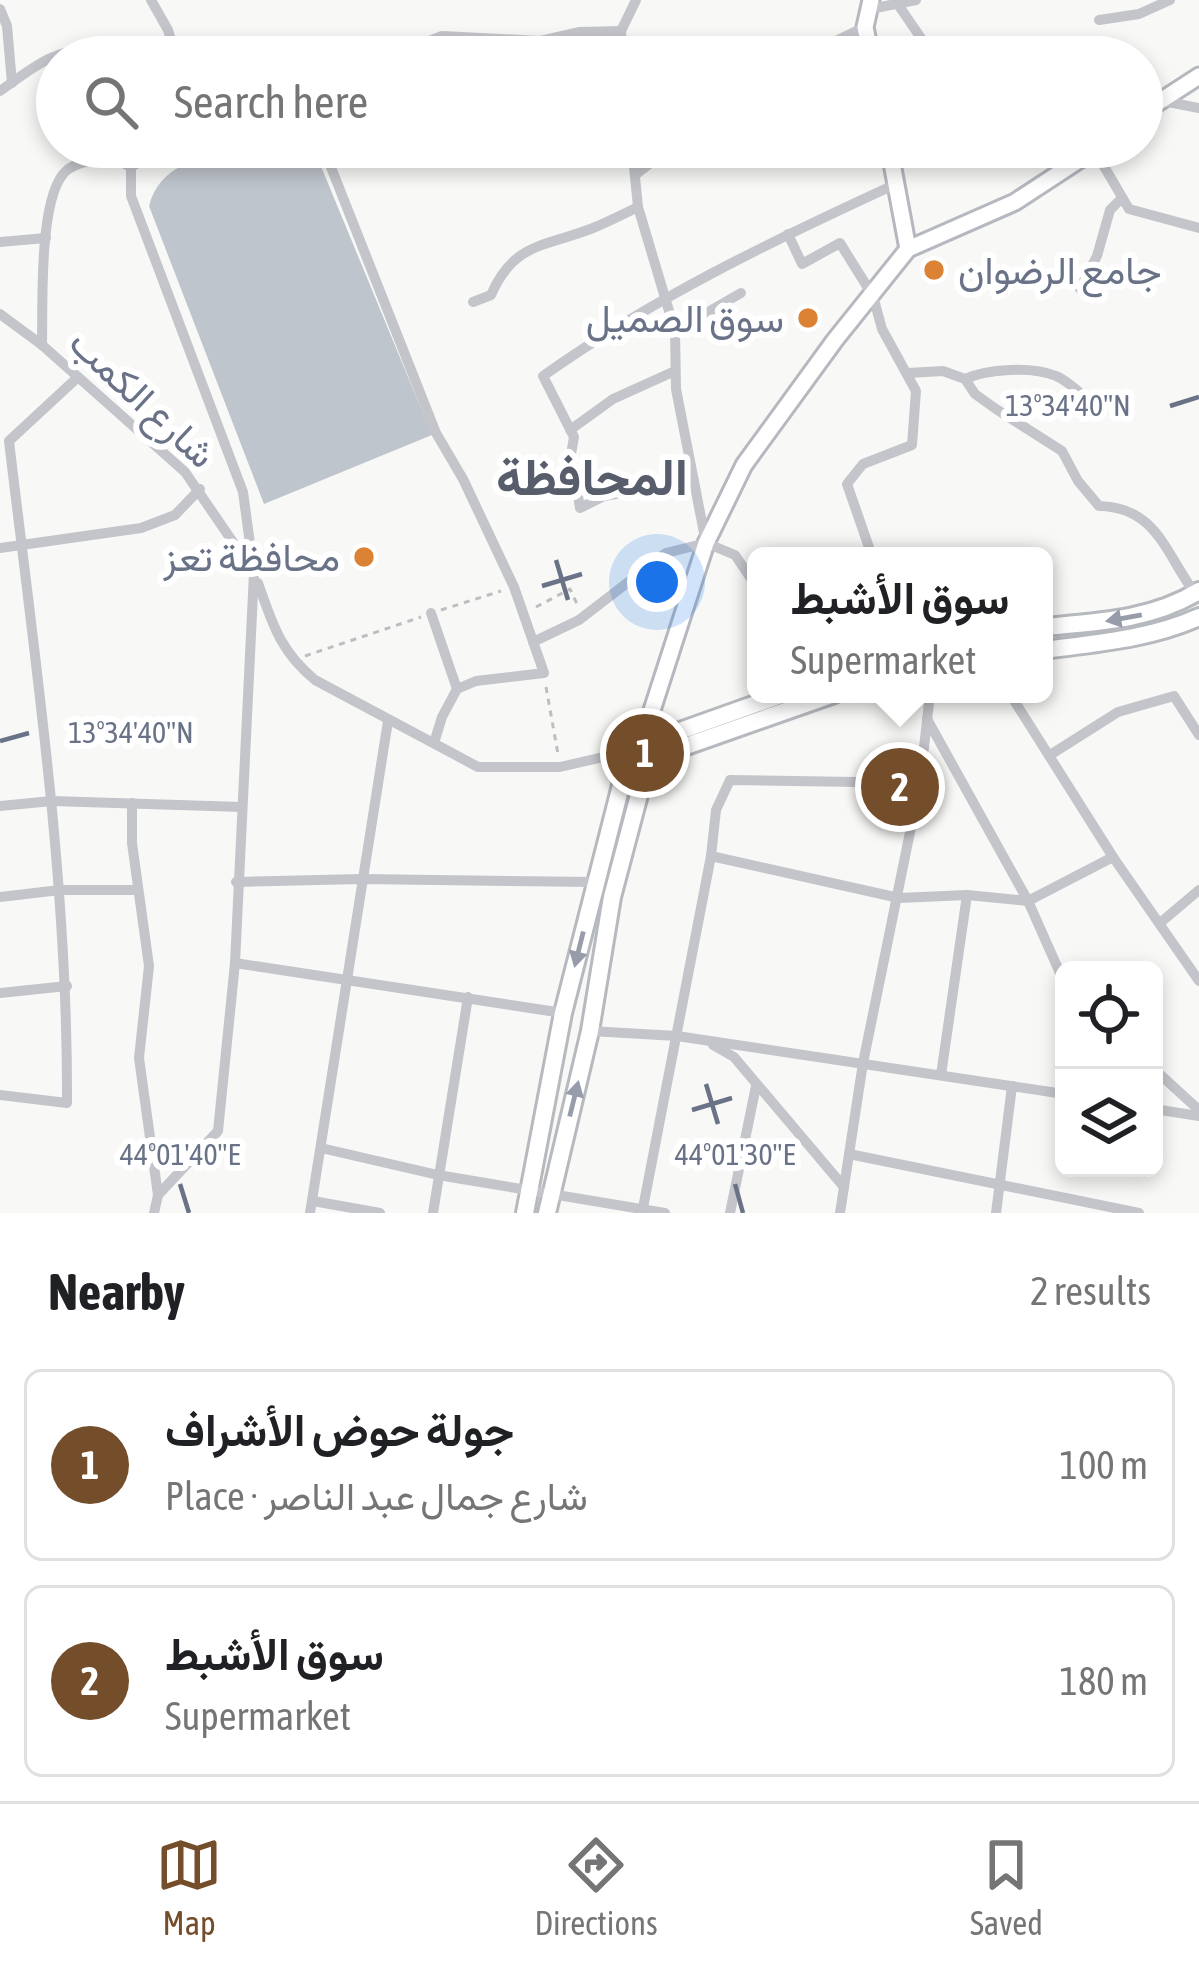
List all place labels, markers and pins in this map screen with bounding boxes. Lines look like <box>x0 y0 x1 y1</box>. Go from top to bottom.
place label: جامع الرضوان <box>958 248 1162 298</box>
marker: جامع الرضوان <box>921 257 947 283</box>
place label: سوق الصميل <box>586 296 784 343</box>
marker: سوق الصميل <box>795 305 821 331</box>
place label: محافظة تعز <box>162 535 340 582</box>
marker: محافظة تعز <box>351 544 377 570</box>
pin: 1 <box>606 708 684 798</box>
pin: 2 <box>861 742 939 832</box>

